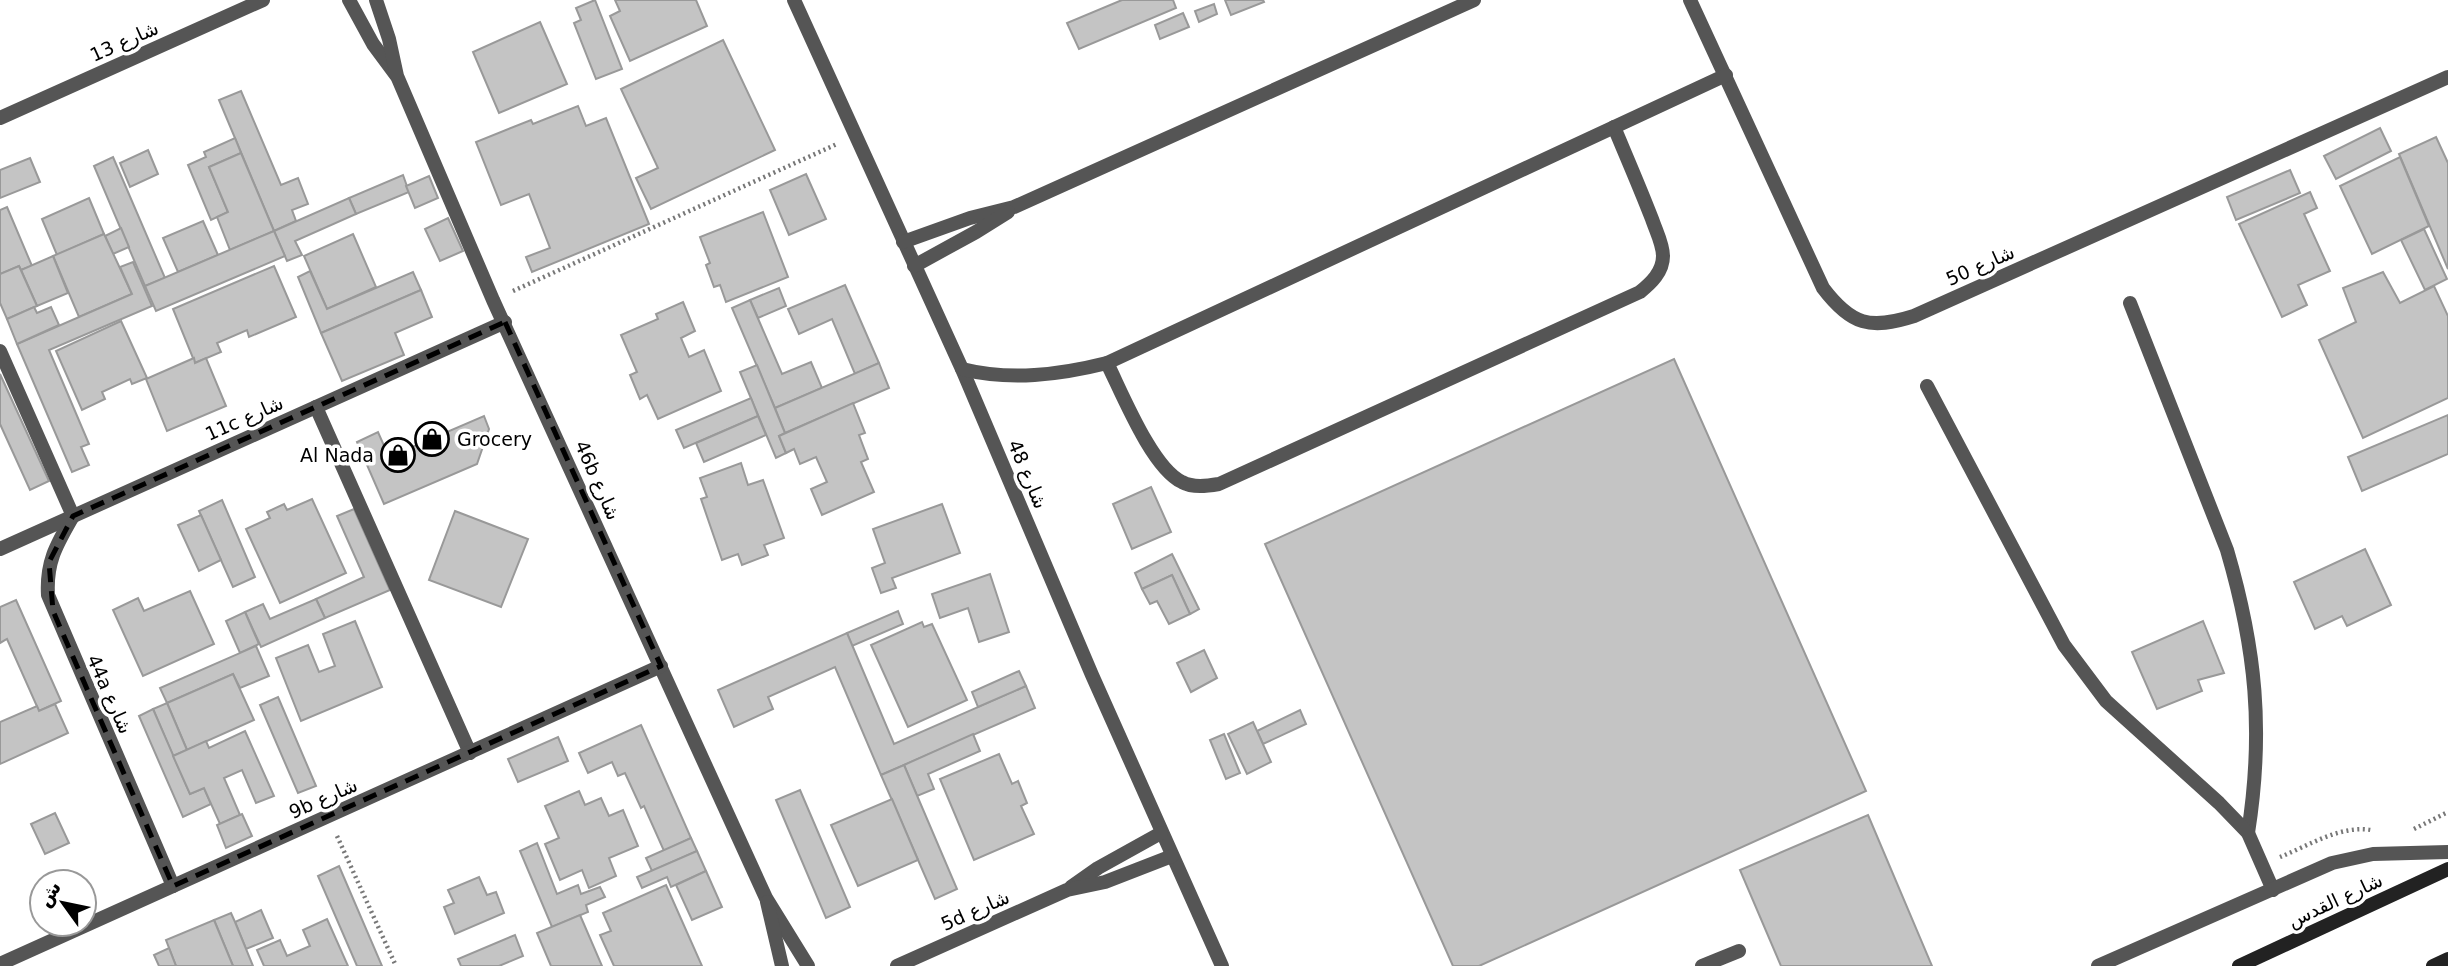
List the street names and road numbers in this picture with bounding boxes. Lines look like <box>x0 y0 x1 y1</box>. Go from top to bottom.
street label: شارع 13 <box>86 16 162 67</box>
street label: شارع 50 <box>1942 240 2018 291</box>
street label: 11c شارع <box>202 391 287 446</box>
street label: شارع 48 <box>1003 436 1052 512</box>
street label: 46b شارع <box>570 437 625 523</box>
street label: 44a شارع <box>82 651 137 737</box>
street label: 9b شارع <box>285 773 361 824</box>
street label: شارع القدس <box>2284 868 2386 932</box>
street label: 5d شارع <box>937 885 1013 936</box>

